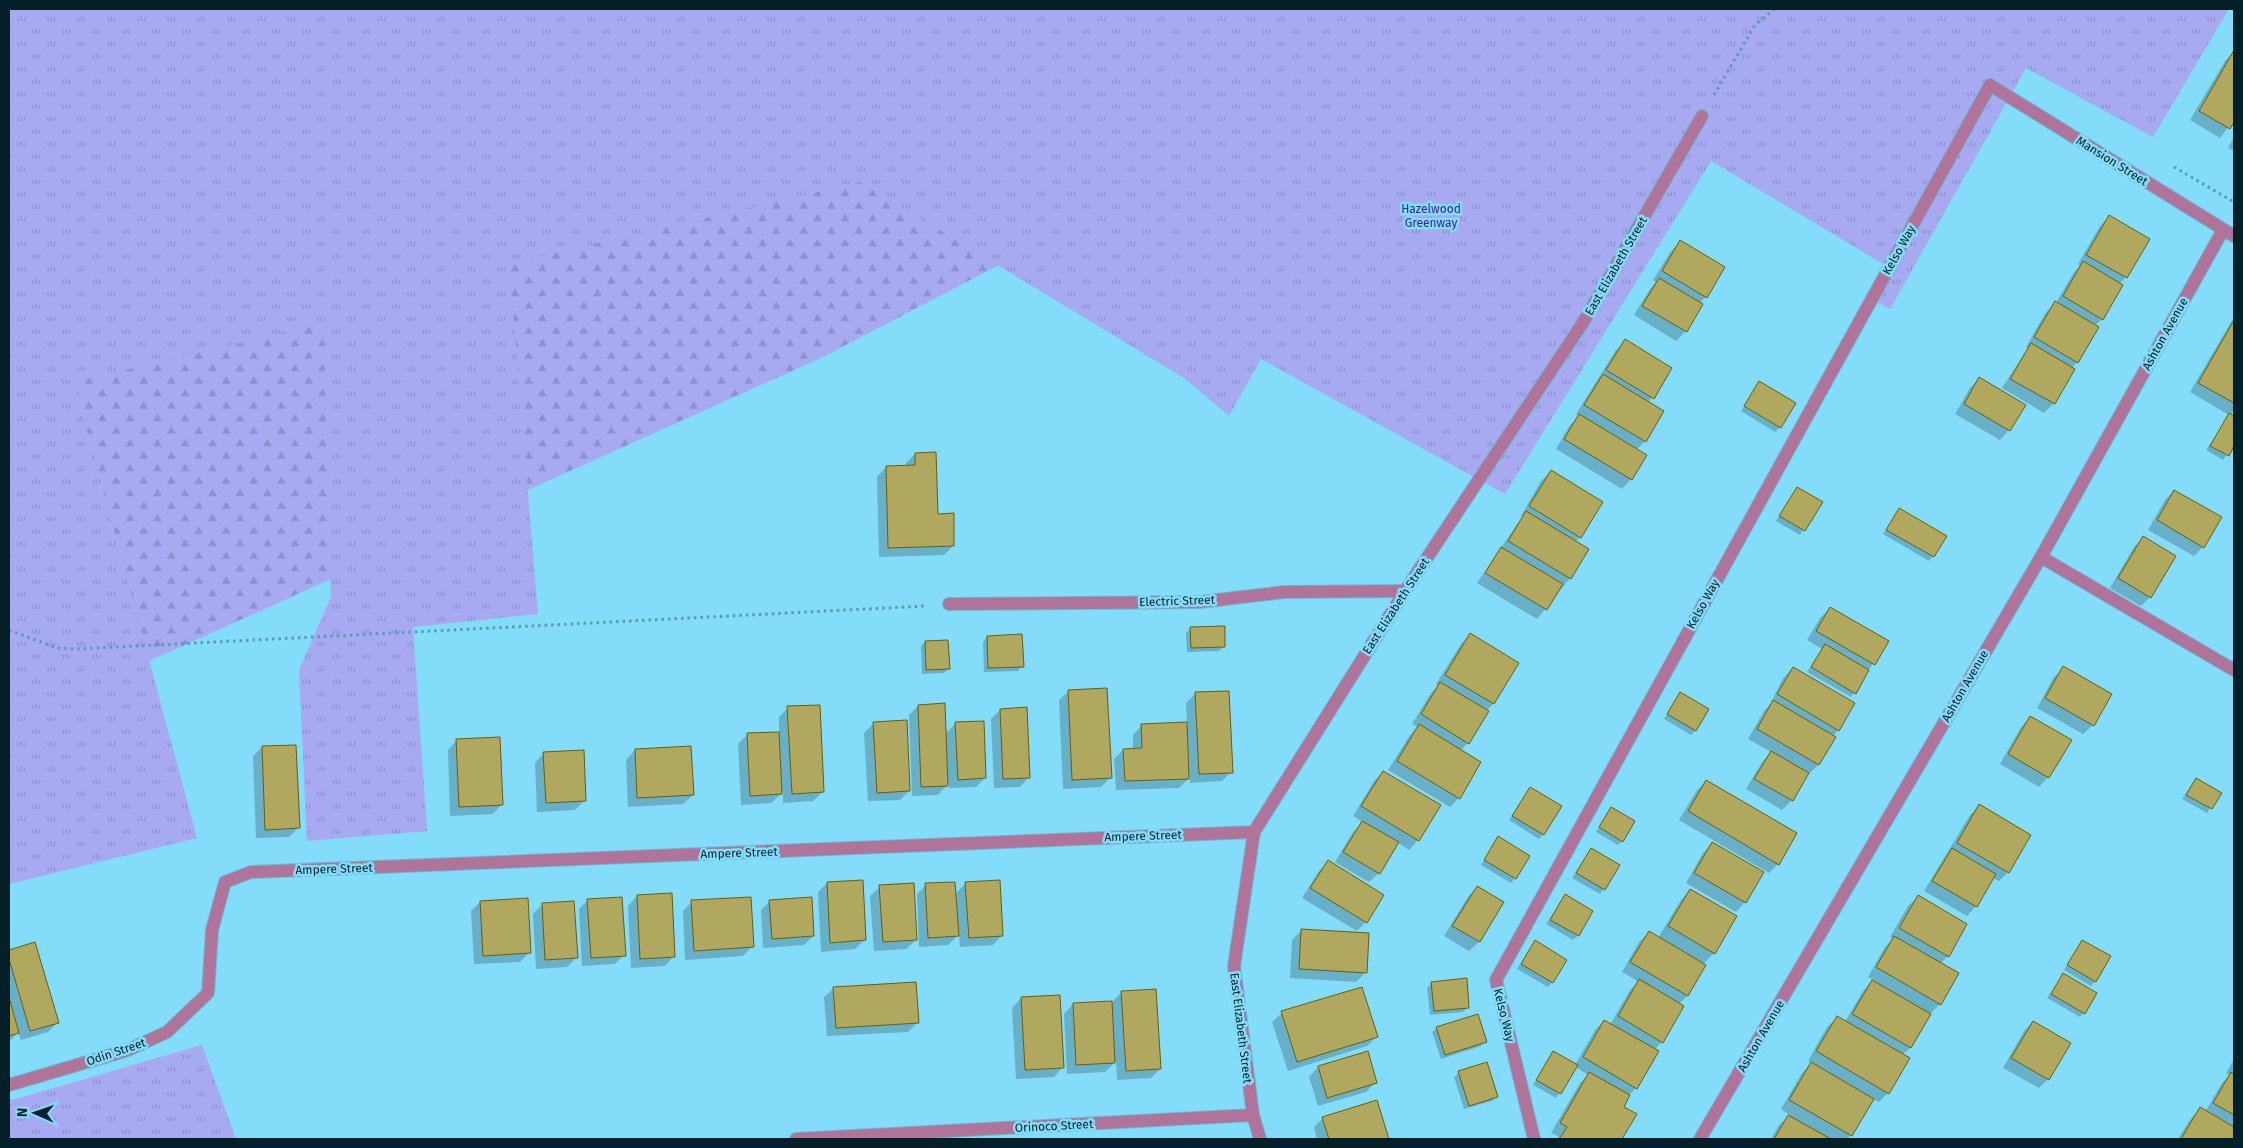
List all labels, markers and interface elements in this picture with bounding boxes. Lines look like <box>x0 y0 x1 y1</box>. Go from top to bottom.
street label: Mansion Street <box>2074 133 2151 189</box>
park label: Hazelwood Greenway <box>1401 202 1461 230</box>
street label: East Elizabeth Street <box>1582 214 1650 318</box>
street label: Kelso Way <box>1880 223 1918 277</box>
street label: Ashton Avenue <box>2139 295 2191 373</box>
street label: East Elizabeth Street <box>1360 555 1433 657</box>
street label: Kelso Way <box>1684 577 1722 631</box>
street label: Electric Street <box>1139 593 1216 609</box>
street label: Ashton Avenue <box>1939 648 1991 724</box>
street label: Ampere Street <box>1104 828 1183 844</box>
street label: Ampere Street <box>700 845 779 861</box>
street label: Ampere Street <box>295 861 374 877</box>
street label: East Elizabeth Street <box>1227 972 1255 1085</box>
street label: Kelso Way <box>1491 987 1517 1043</box>
street label: Ashton Avenue <box>1735 998 1787 1074</box>
street label: Odin Street <box>85 1035 148 1069</box>
north arrow <box>10 1088 60 1138</box>
text: N <box>14 1108 31 1118</box>
street label: Orinoco Street <box>1014 1117 1094 1135</box>

